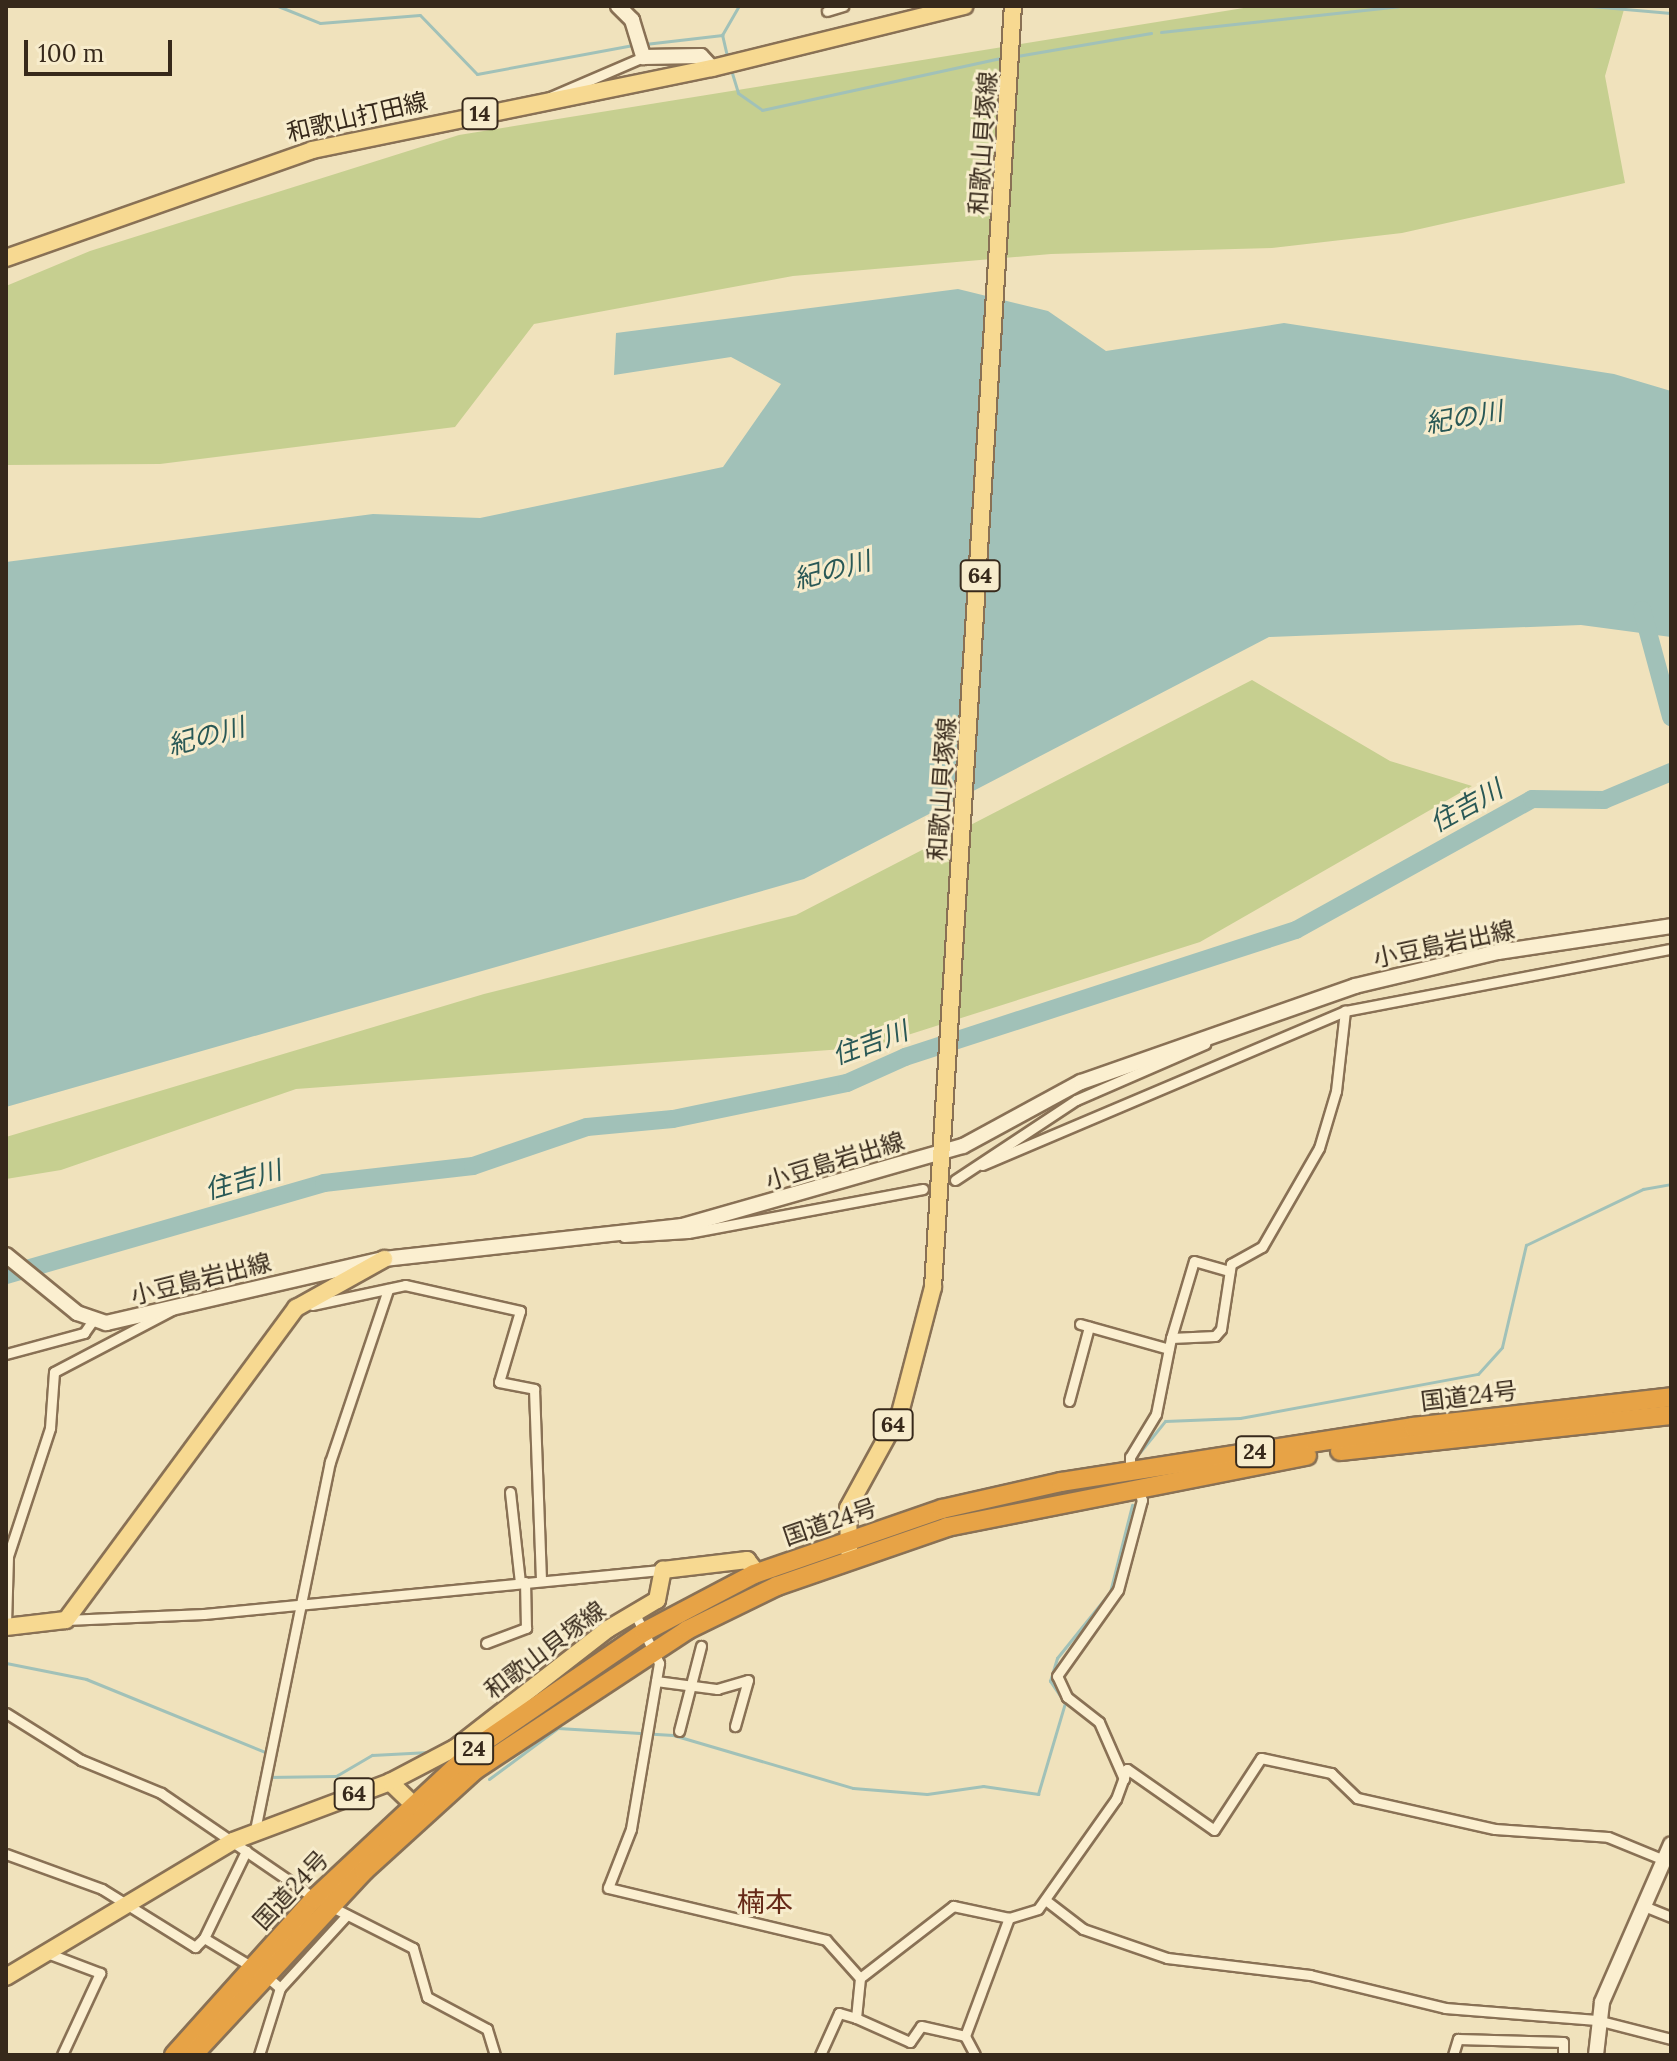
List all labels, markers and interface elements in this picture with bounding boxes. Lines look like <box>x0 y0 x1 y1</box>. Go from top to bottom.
scale bar <box>28 24 176 74</box>
text: 100 m <box>38 38 104 69</box>
street label: 和歌山貝塚線 <box>964 70 1002 216</box>
street label: 和歌山打田線 <box>284 87 430 147</box>
road number: 14 <box>460 96 500 132</box>
water label: 紀の川 <box>1423 395 1505 439</box>
water label: 紀の川 <box>790 545 874 595</box>
road number: 64 <box>958 558 1002 594</box>
water label: 紀の川 <box>164 711 248 761</box>
street label: 和歌山貝塚線 <box>923 716 961 862</box>
water label: 住吉川 <box>1424 773 1508 839</box>
street label: 小豆島岩出線 <box>1371 915 1517 973</box>
water label: 住吉川 <box>828 1015 912 1071</box>
street label: 小豆島岩出線 <box>762 1126 908 1196</box>
water label: 住吉川 <box>201 1154 285 1206</box>
street label: 小豆島岩出線 <box>128 1248 274 1310</box>
street label: 国道24号 <box>1419 1376 1519 1416</box>
road number: 64 <box>871 1407 915 1443</box>
road number: 24 <box>1235 1434 1275 1470</box>
street label: 国道24号 <box>779 1493 881 1551</box>
street label: 和歌山貝塚線 <box>479 1595 611 1705</box>
road number: 24 <box>454 1731 494 1767</box>
road number: 64 <box>332 1776 376 1812</box>
street label: 国道24号 <box>247 1845 335 1935</box>
district label: 楠本 <box>737 1885 793 1919</box>

